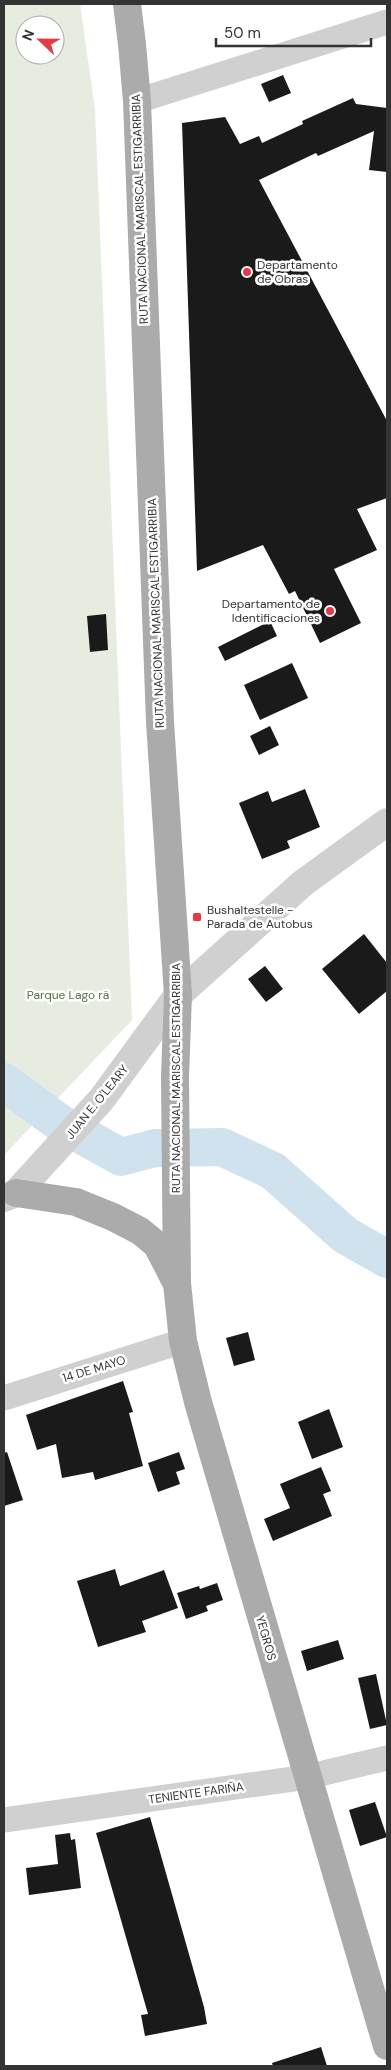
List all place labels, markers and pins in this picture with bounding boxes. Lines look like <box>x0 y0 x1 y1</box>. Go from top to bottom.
place label: Departamento de Obras <box>257 257 338 287</box>
marker: Departamento de Obras <box>241 266 253 278</box>
place label: Departamento de Identificaciones <box>222 596 320 626</box>
marker: Departamento de Identificaciones <box>324 605 336 617</box>
place label: Bushaltestelle - Parada de Autobus <box>207 902 313 932</box>
marker: Bushaltestelle - Parada de Autobus <box>191 911 203 923</box>

